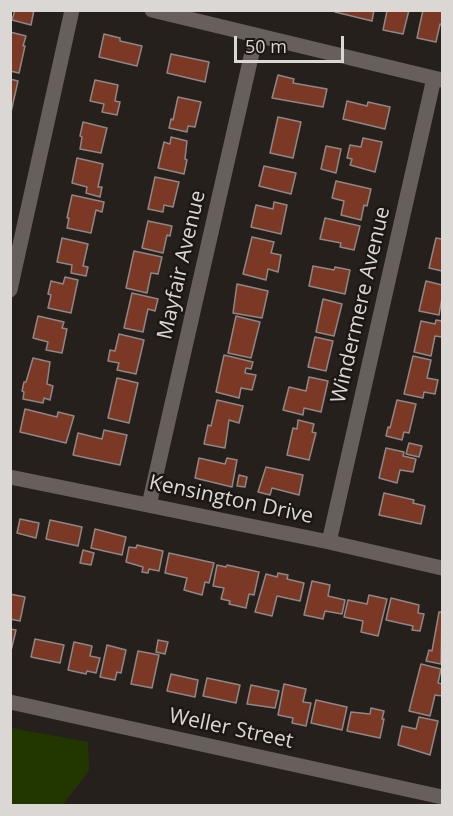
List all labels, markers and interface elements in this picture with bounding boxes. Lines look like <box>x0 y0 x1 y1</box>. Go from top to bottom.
scale bar <box>237 24 346 62</box>
text: 50 m <box>245 34 287 58</box>
street label: Mayfair Avenue <box>153 188 211 342</box>
street label: Windermere Avenue <box>326 204 396 406</box>
street label: Kensington Drive <box>147 470 315 530</box>
street label: Weller Street <box>167 704 295 754</box>

